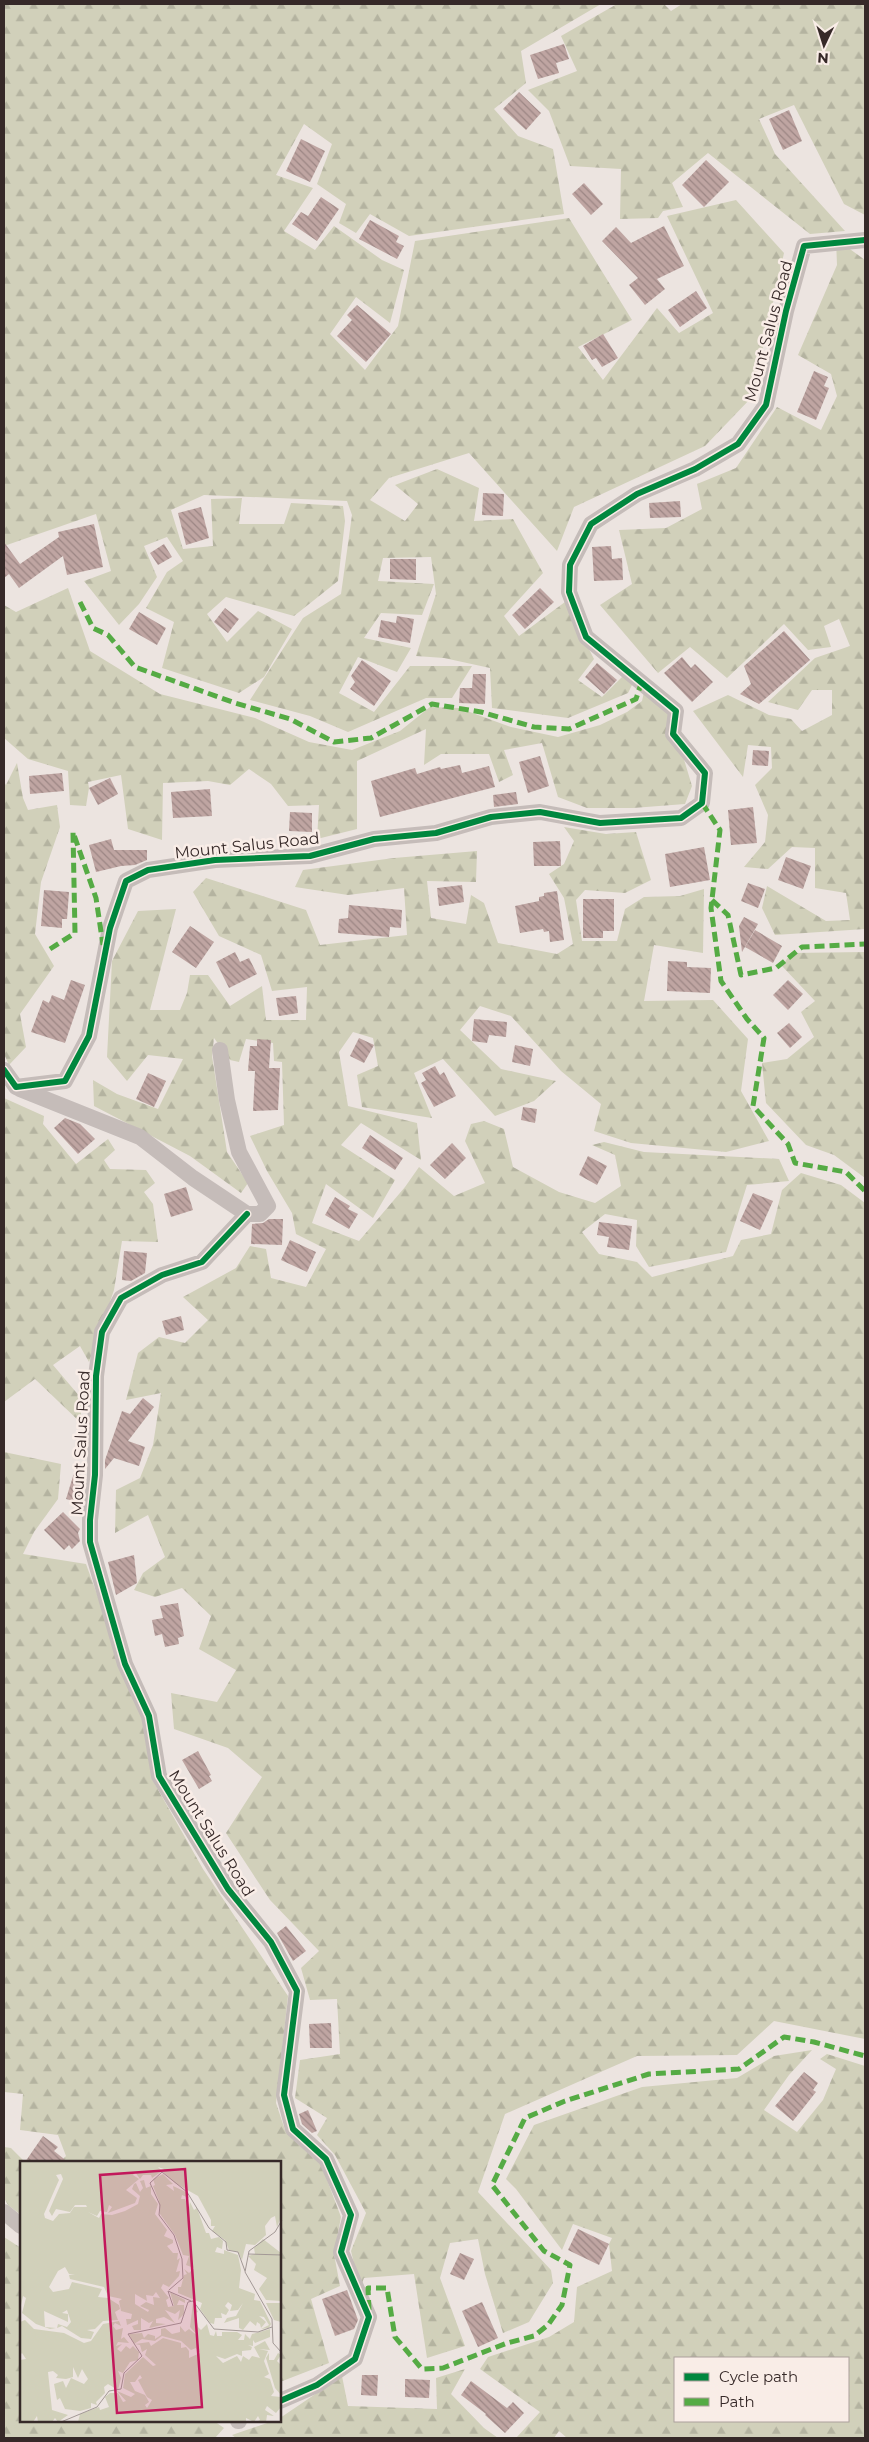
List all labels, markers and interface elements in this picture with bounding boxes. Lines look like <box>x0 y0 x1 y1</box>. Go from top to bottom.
north arrow <box>799 20 849 70</box>
text: N <box>817 49 829 67</box>
street label: Mount Salus Road <box>740 258 797 404</box>
street label: Mount Salus Road <box>174 828 321 863</box>
street label: Mount Salus Road <box>67 1370 94 1516</box>
street label: Mount Salus Road <box>165 1766 258 1900</box>
inset map <box>20 2161 281 2422</box>
legend <box>674 2357 849 2422</box>
text: Cycle path <box>719 2367 798 2386</box>
text: Path <box>719 2392 755 2411</box>

